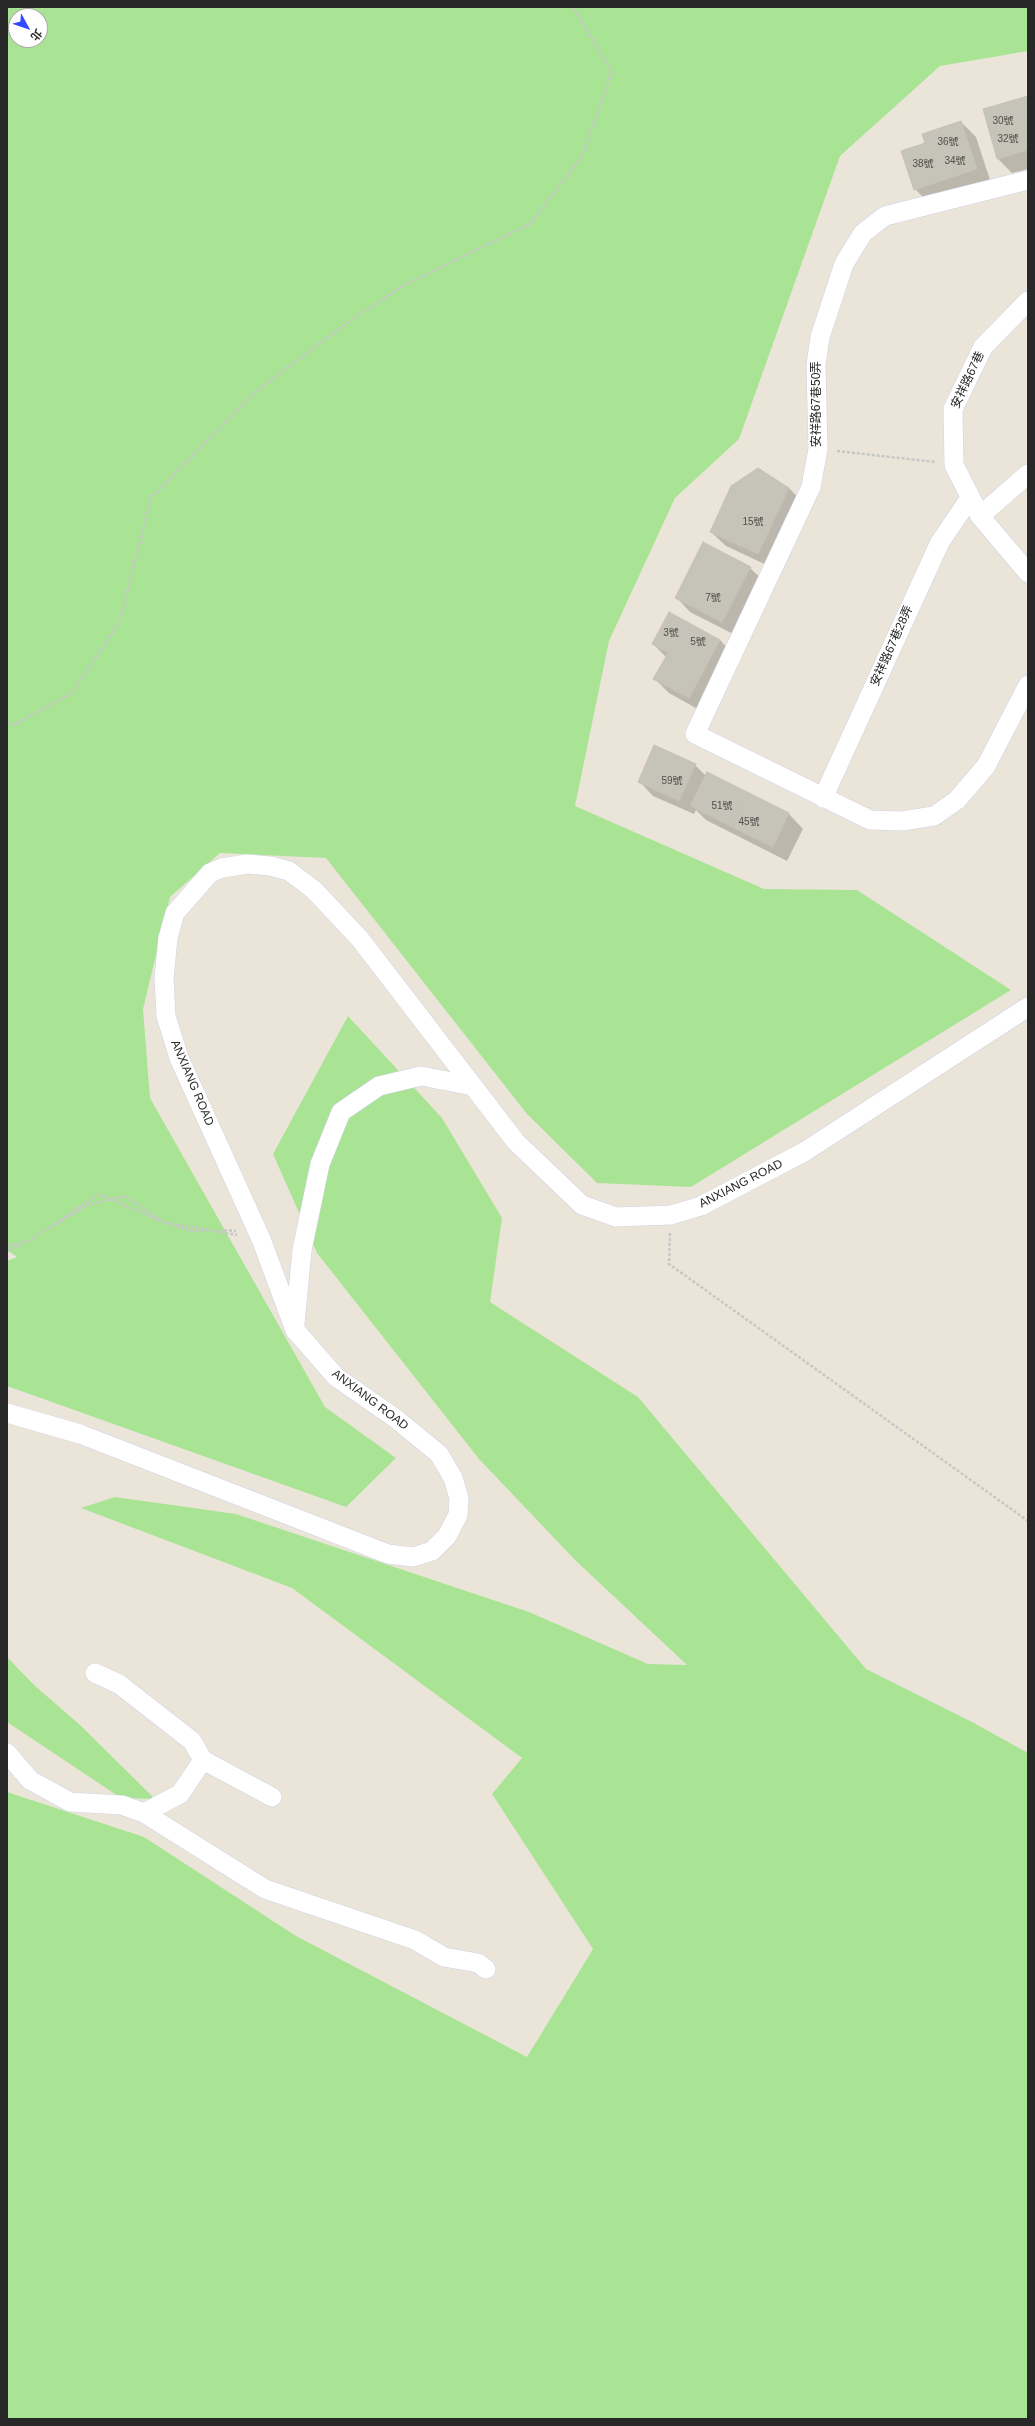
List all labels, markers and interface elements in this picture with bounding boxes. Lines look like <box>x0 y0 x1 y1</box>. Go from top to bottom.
north arrow <box>8 8 48 48</box>
text: 北 <box>28 27 45 43</box>
house number: 30號 <box>992 115 1014 127</box>
house number: 32號 <box>997 133 1019 145</box>
house number: 36號 <box>937 136 959 148</box>
house number: 34號 <box>944 155 966 167</box>
house number: 38號 <box>912 158 934 170</box>
street label: 安祥路67巷 <box>949 349 987 411</box>
street label: 安祥路67巷50弄 <box>810 361 824 447</box>
house number: 15號 <box>742 516 764 528</box>
house number: 7號 <box>705 592 721 604</box>
street label: 安祥路67巷28弄 <box>868 603 916 689</box>
house number: 3號 <box>663 627 679 639</box>
house number: 5號 <box>690 636 706 648</box>
house number: 59號 <box>661 775 683 787</box>
house number: 51號 <box>711 800 733 812</box>
house number: 45號 <box>738 816 760 828</box>
street label: ANXIANG ROAD <box>167 1038 217 1128</box>
street label: ANXIANG ROAD <box>697 1157 785 1211</box>
street label: ANXIANG ROAD <box>329 1367 411 1433</box>

